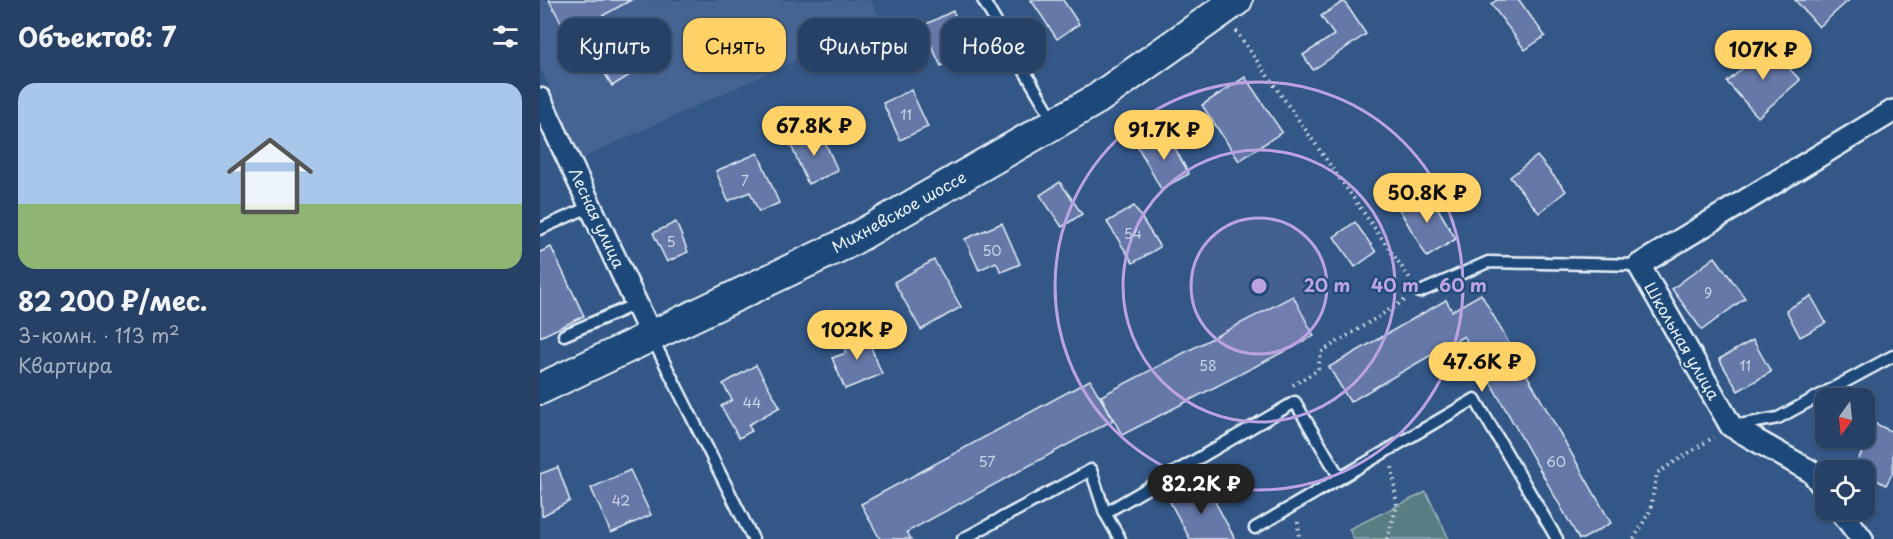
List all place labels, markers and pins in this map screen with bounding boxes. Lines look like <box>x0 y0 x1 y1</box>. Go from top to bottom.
pin: 107K ₽ <box>1714 30 1812 81</box>
pin: 67.8K ₽ <box>759 106 869 157</box>
pin: 91.7K ₽ <box>1109 110 1219 161</box>
pin: 50.8K ₽ <box>1372 173 1482 224</box>
centre of rings <box>1249 276 1269 296</box>
pin: 102K ₽ <box>808 310 906 361</box>
pin: 47.6K ₽ <box>1427 342 1537 393</box>
pin: 82.2K ₽ <box>1146 464 1256 515</box>

